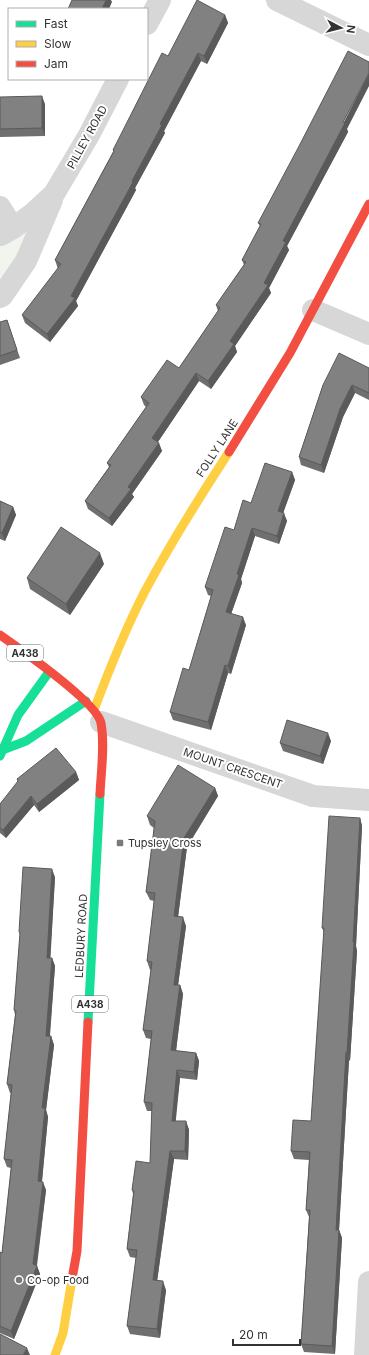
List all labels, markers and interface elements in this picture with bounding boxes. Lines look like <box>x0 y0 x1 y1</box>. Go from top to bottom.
legend <box>8 8 148 80</box>
north arrow <box>321 8 361 48</box>
text: Fast <box>44 16 68 31</box>
text: N <box>343 24 358 34</box>
text: Slow <box>44 36 72 51</box>
text: Jam <box>44 56 68 71</box>
street label: PILLEY ROAD <box>64 103 110 171</box>
street label: FOLLY LANE <box>193 416 241 480</box>
road number: A438 <box>7 645 43 661</box>
street label: MOUNT CRESCENT <box>182 744 284 792</box>
place label: Tupsley Cross <box>128 836 202 850</box>
marker: Tupsley Cross <box>115 838 125 848</box>
street label: LEDBURY ROAD <box>72 894 90 978</box>
road number: A438 <box>72 996 108 1012</box>
place label: Co-op Food <box>27 1273 89 1287</box>
marker: Co-op Food <box>14 1275 24 1285</box>
scale bar <box>233 1321 300 1347</box>
text: 20 m <box>239 1327 268 1342</box>

